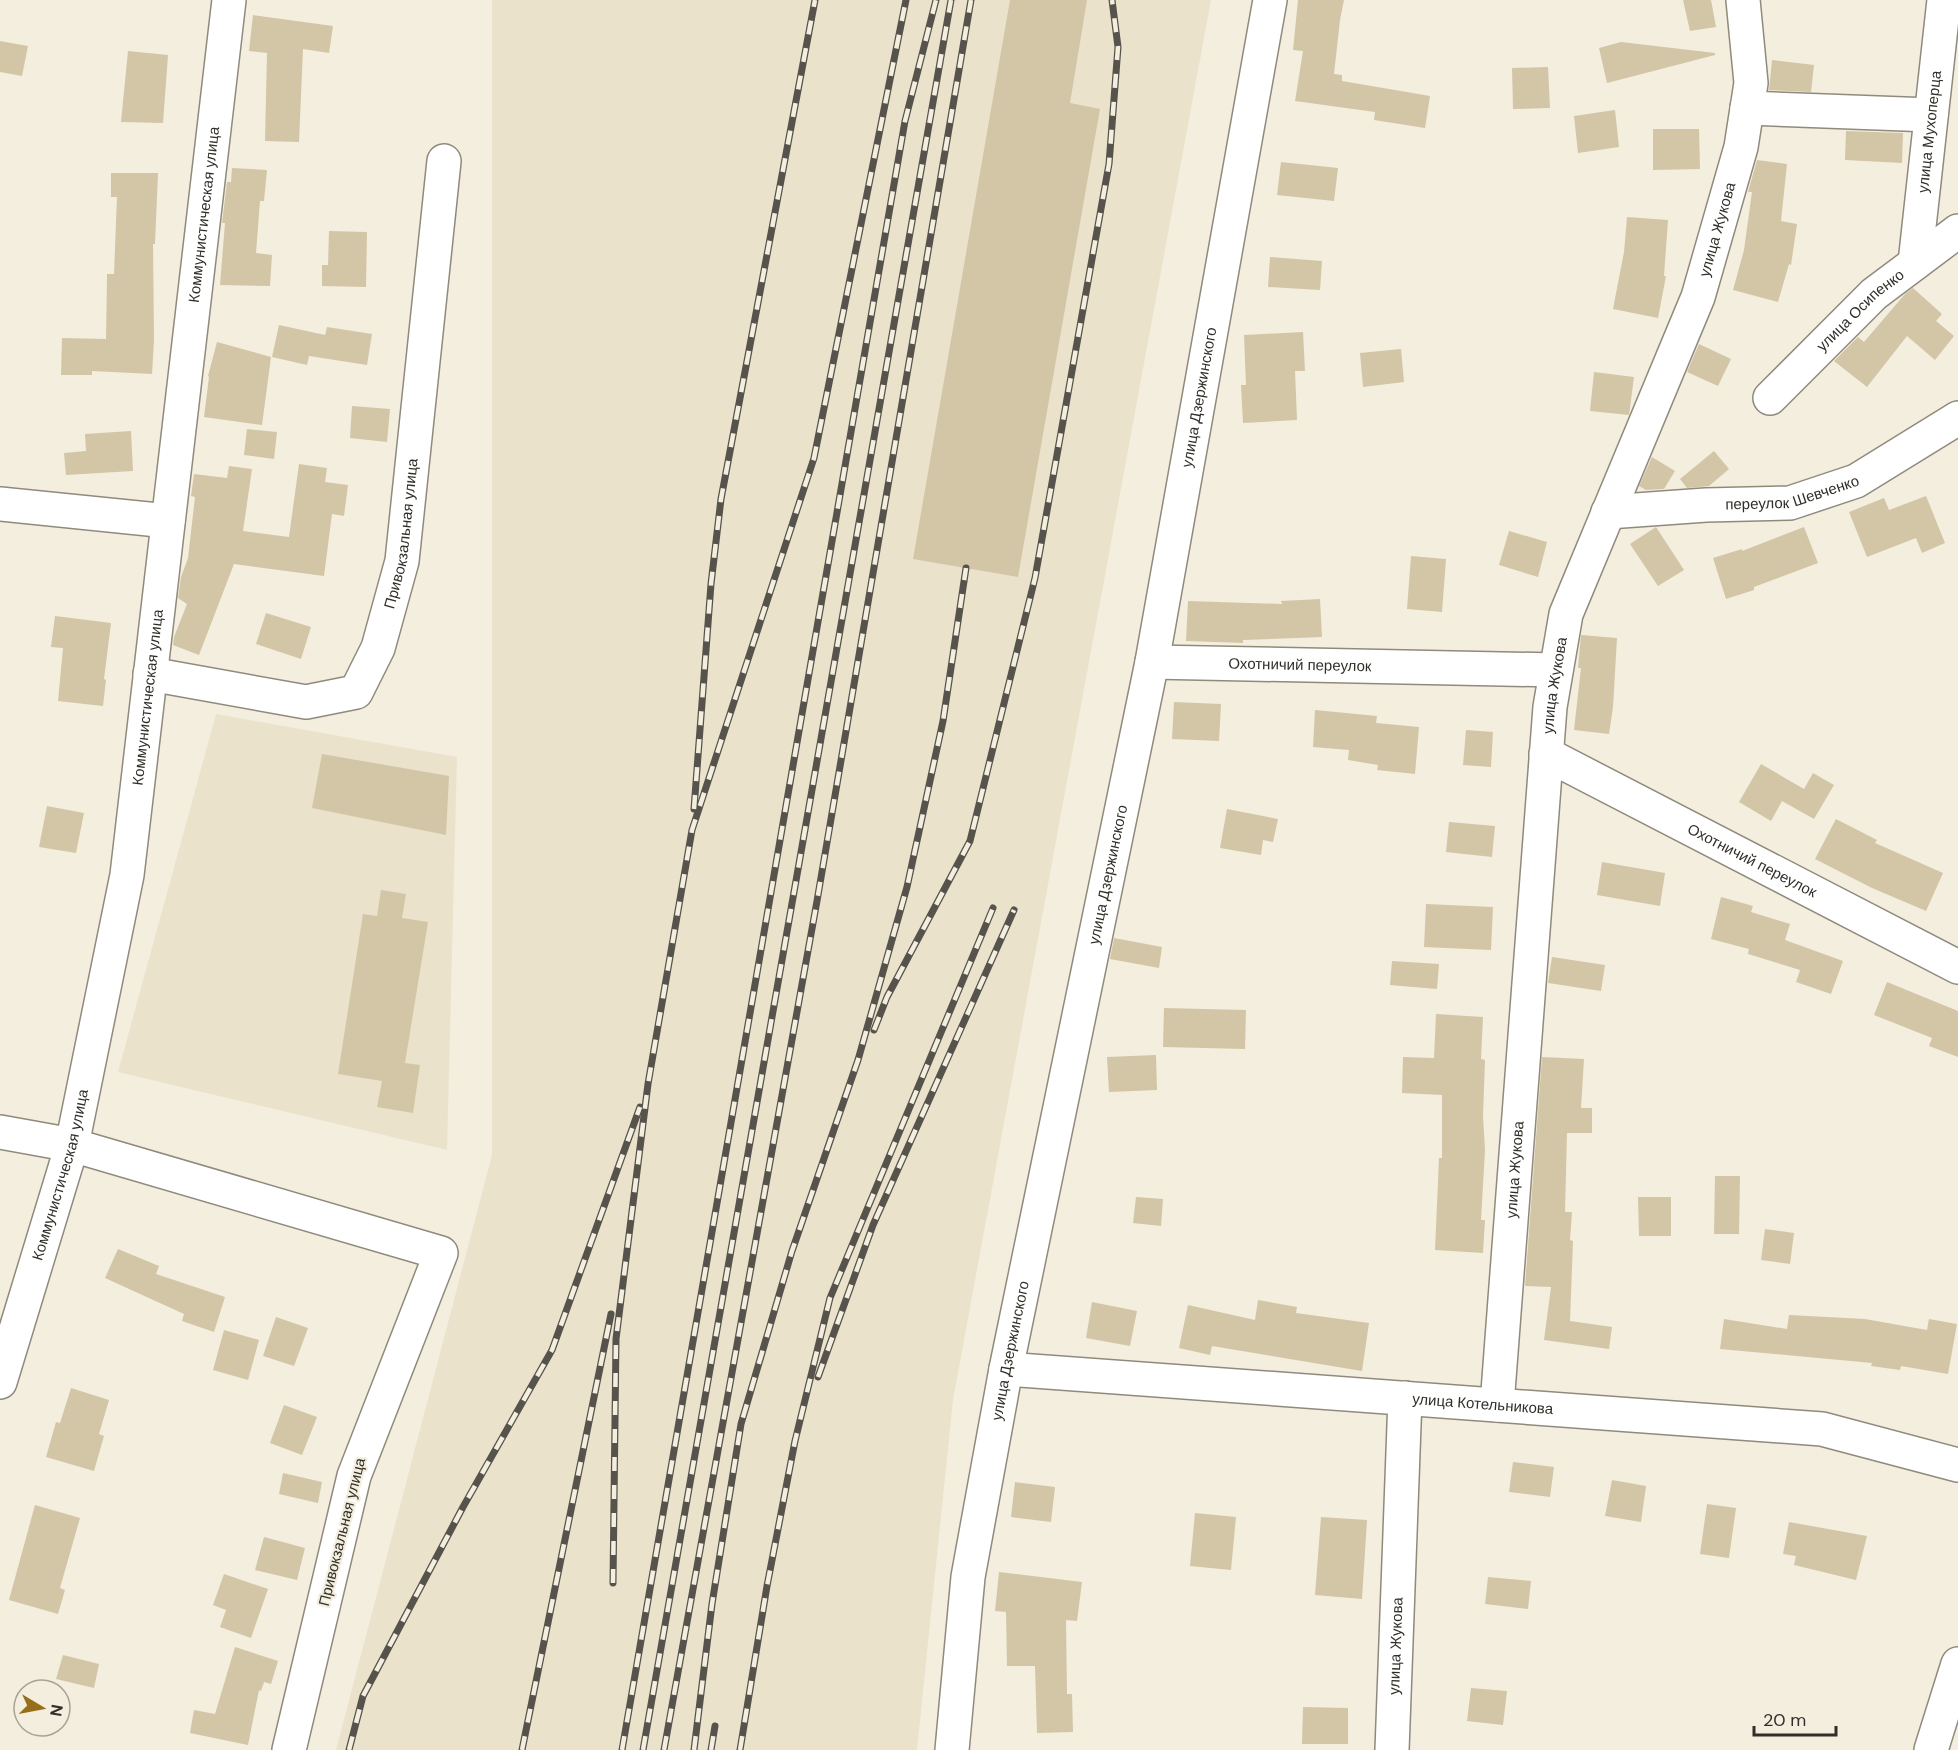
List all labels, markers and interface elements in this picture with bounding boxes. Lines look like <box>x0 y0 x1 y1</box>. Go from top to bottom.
street label: улица Мухоперца <box>1913 69 1946 194</box>
street label: Коммунистическая улица <box>184 125 224 304</box>
street label: улица Жукова <box>1694 179 1741 279</box>
street label: улица Осипенко <box>1812 265 1908 356</box>
street label: улица Дзержинского <box>1177 326 1222 469</box>
street label: Привокзальная улица <box>379 457 423 611</box>
street label: переулок Шевченко <box>1725 471 1862 515</box>
street label: Коммунистическая улица <box>128 608 168 787</box>
street label: улица Жукова <box>1538 635 1572 735</box>
street label: Охотничий переулок <box>1228 654 1372 676</box>
street label: улица Дзержинского <box>1084 803 1132 946</box>
street label: Охотничий переулок <box>1684 819 1821 902</box>
street label: Коммунистическая улица <box>27 1087 93 1263</box>
street label: улица Жукова <box>1501 1120 1529 1219</box>
street label: улица Дзержинского <box>987 1279 1034 1422</box>
street label: улица Котельникова <box>1412 1389 1554 1419</box>
street label: Привокзальная улица <box>314 1455 370 1608</box>
street label: улица Жукова <box>1384 1596 1408 1695</box>
north arrow <box>12 1678 72 1738</box>
scale bar <box>1754 1699 1836 1737</box>
text: N <box>45 1703 68 1718</box>
text: 20 m <box>1763 1708 1806 1732</box>

